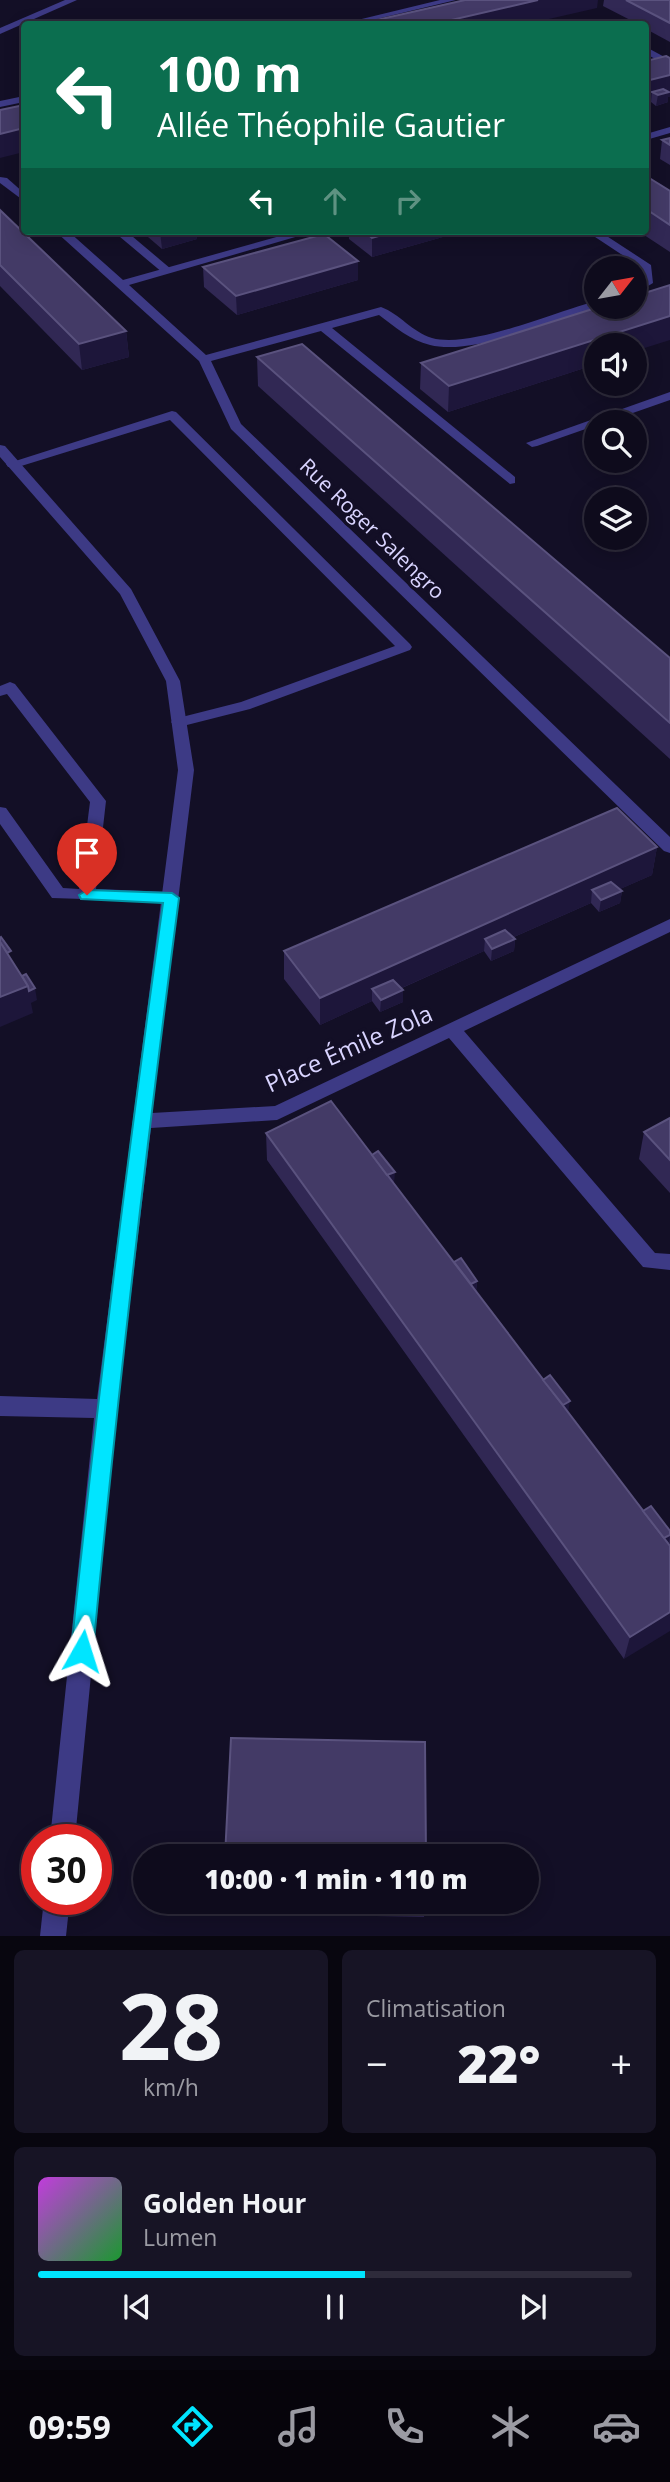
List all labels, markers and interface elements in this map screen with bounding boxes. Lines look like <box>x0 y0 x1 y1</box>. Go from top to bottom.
text: 100 m <box>157 40 302 106</box>
icon: left <box>42 49 133 140</box>
text: Allée Théophile Gautier <box>157 103 505 146</box>
icon: left <box>243 182 281 220</box>
icon: ahead <box>316 182 354 220</box>
icon: right <box>389 182 427 220</box>
north arrow <box>584 256 648 318</box>
map controls <box>584 256 647 550</box>
button: sound <box>584 333 647 396</box>
button: search <box>584 410 647 473</box>
street label: Rue Roger Salengro <box>294 452 451 605</box>
button: layers <box>584 487 647 550</box>
pin <box>57 823 117 895</box>
icon: arrive <box>68 834 106 872</box>
street label: Place Émile Zola <box>259 996 437 1099</box>
position arrow <box>45 1614 119 1688</box>
speed limit sign: 30 <box>21 1824 112 1915</box>
text: 10:00 · 1 min · 110 m <box>205 1861 467 1897</box>
text: 28 <box>119 1963 223 2087</box>
text: Climatisation <box>366 1992 506 2024</box>
text: 22° <box>458 2027 540 2098</box>
text: − <box>366 2037 388 2089</box>
text: + <box>610 2037 632 2089</box>
text: km/h <box>143 2071 199 2103</box>
text: Golden Hour <box>143 2185 306 2221</box>
text: Lumen <box>143 2221 217 2253</box>
icon: previous <box>118 2288 156 2326</box>
icon: pause <box>316 2288 354 2326</box>
icon: next <box>514 2288 552 2326</box>
icon: directions <box>168 2402 217 2451</box>
icon: music <box>274 2402 323 2451</box>
icon: phone <box>380 2402 429 2451</box>
icon: climate <box>486 2402 535 2451</box>
icon: car <box>592 2402 641 2451</box>
text: 09:59 <box>29 2405 111 2448</box>

